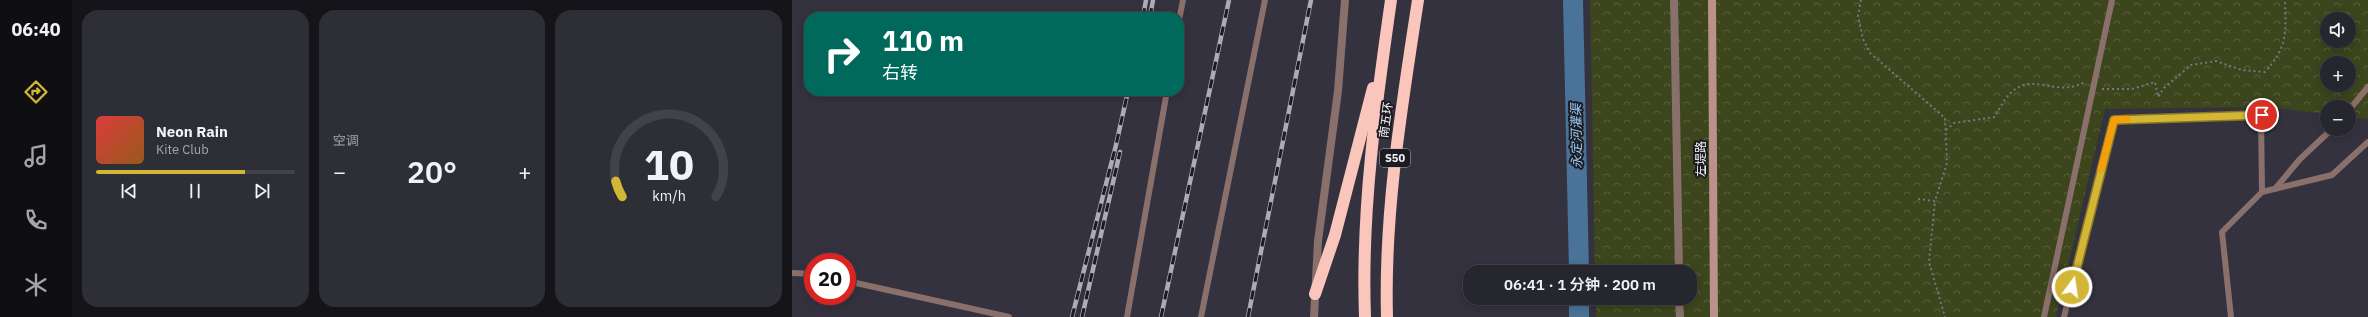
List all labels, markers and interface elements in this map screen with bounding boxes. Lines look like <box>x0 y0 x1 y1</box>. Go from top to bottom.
map controls <box>2320 12 2356 136</box>
button: sound <box>2320 12 2356 48</box>
text: 06:40 <box>11 18 61 41</box>
text: 110 m <box>882 22 964 59</box>
icon: right <box>816 28 868 80</box>
button: + <box>2320 56 2356 92</box>
text: 右转 <box>882 61 918 84</box>
icon: directions <box>22 78 50 106</box>
pin <box>2245 98 2279 132</box>
button: − <box>2320 100 2356 136</box>
street label: 南五环 <box>1376 101 1395 139</box>
water label: 永定河灌渠 <box>1567 101 1586 169</box>
icon: arrive <box>2251 104 2273 126</box>
text: Neon Rain <box>156 122 228 141</box>
text: 空调 <box>333 132 359 149</box>
text: 10 <box>644 136 694 190</box>
text: Kite Club <box>156 141 209 158</box>
street label: 左堤路 <box>1693 141 1708 177</box>
icon: music <box>22 142 50 170</box>
road number: S50 <box>1380 149 1410 167</box>
text: 20° <box>407 152 457 191</box>
text: − <box>333 157 346 186</box>
text: + <box>518 157 531 186</box>
icon: previous <box>118 180 140 202</box>
icon: pause <box>184 180 206 202</box>
icon: next <box>251 180 273 202</box>
text: km/h <box>652 185 685 204</box>
icon: phone <box>22 206 50 234</box>
speed limit sign: 20 <box>804 253 856 305</box>
position arrow <box>2051 266 2093 308</box>
icon: climate <box>22 271 50 299</box>
text: 06:41 · 1 分钟 · 200 m <box>1504 275 1656 294</box>

